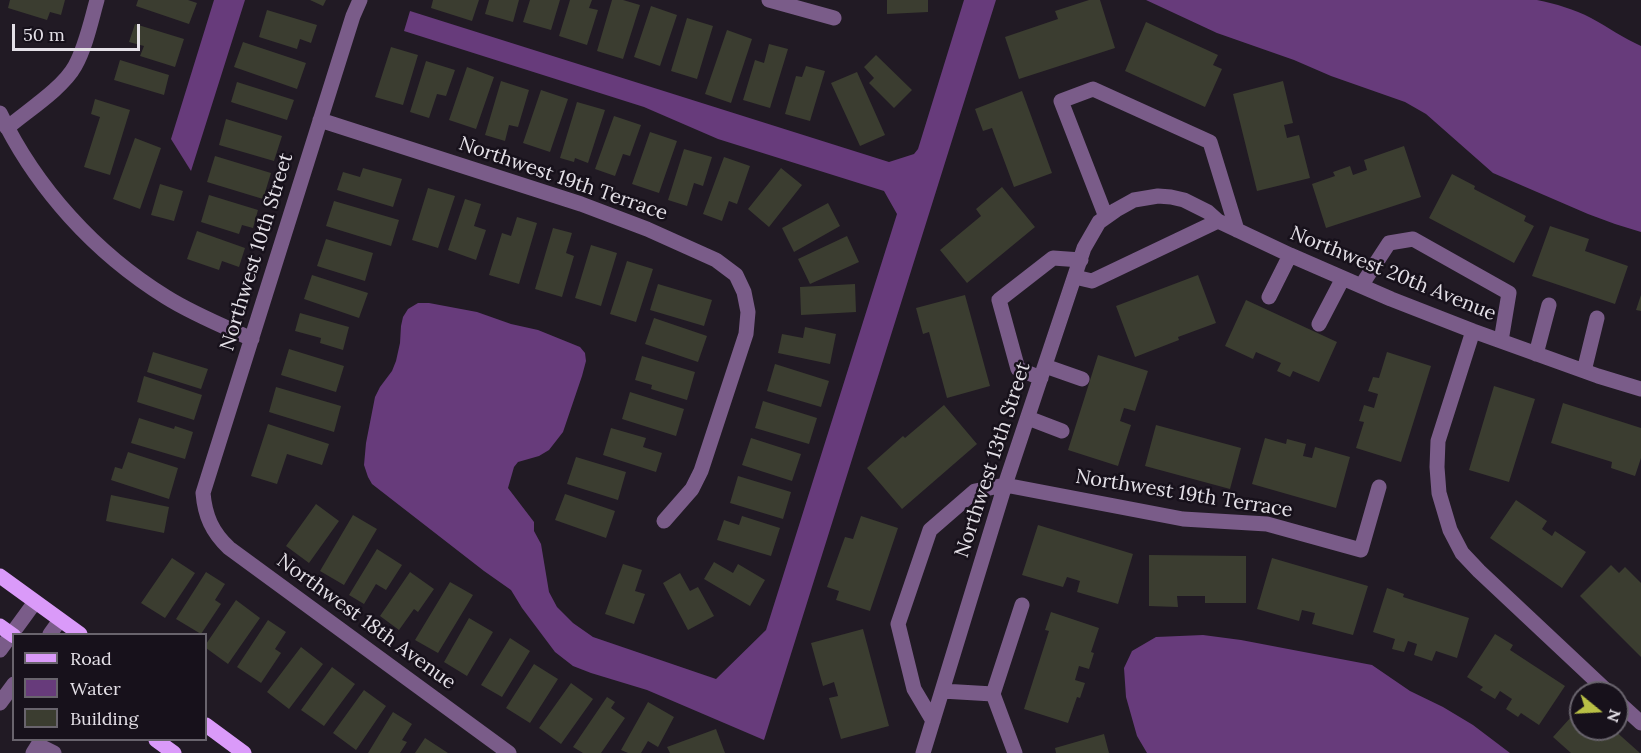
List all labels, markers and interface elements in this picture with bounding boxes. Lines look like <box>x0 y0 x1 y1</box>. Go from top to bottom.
scale bar <box>15 12 142 50</box>
text: 50 m <box>23 23 65 46</box>
street label: Northwest 19th Terrace <box>455 132 671 226</box>
street label: Northwest 10th Street <box>215 150 299 354</box>
street label: Northwest 20th Avenue <box>1286 222 1500 326</box>
street label: Northwest 13th Street <box>950 359 1036 561</box>
street label: Northwest 19th Terrace <box>1074 465 1294 523</box>
street label: Northwest 18th Avenue <box>272 549 460 695</box>
legend <box>12 633 207 741</box>
text: Road <box>70 647 112 670</box>
text: Water <box>70 677 121 700</box>
north arrow <box>1569 681 1629 741</box>
text: Building <box>70 707 138 730</box>
text: N <box>1603 707 1626 725</box>

